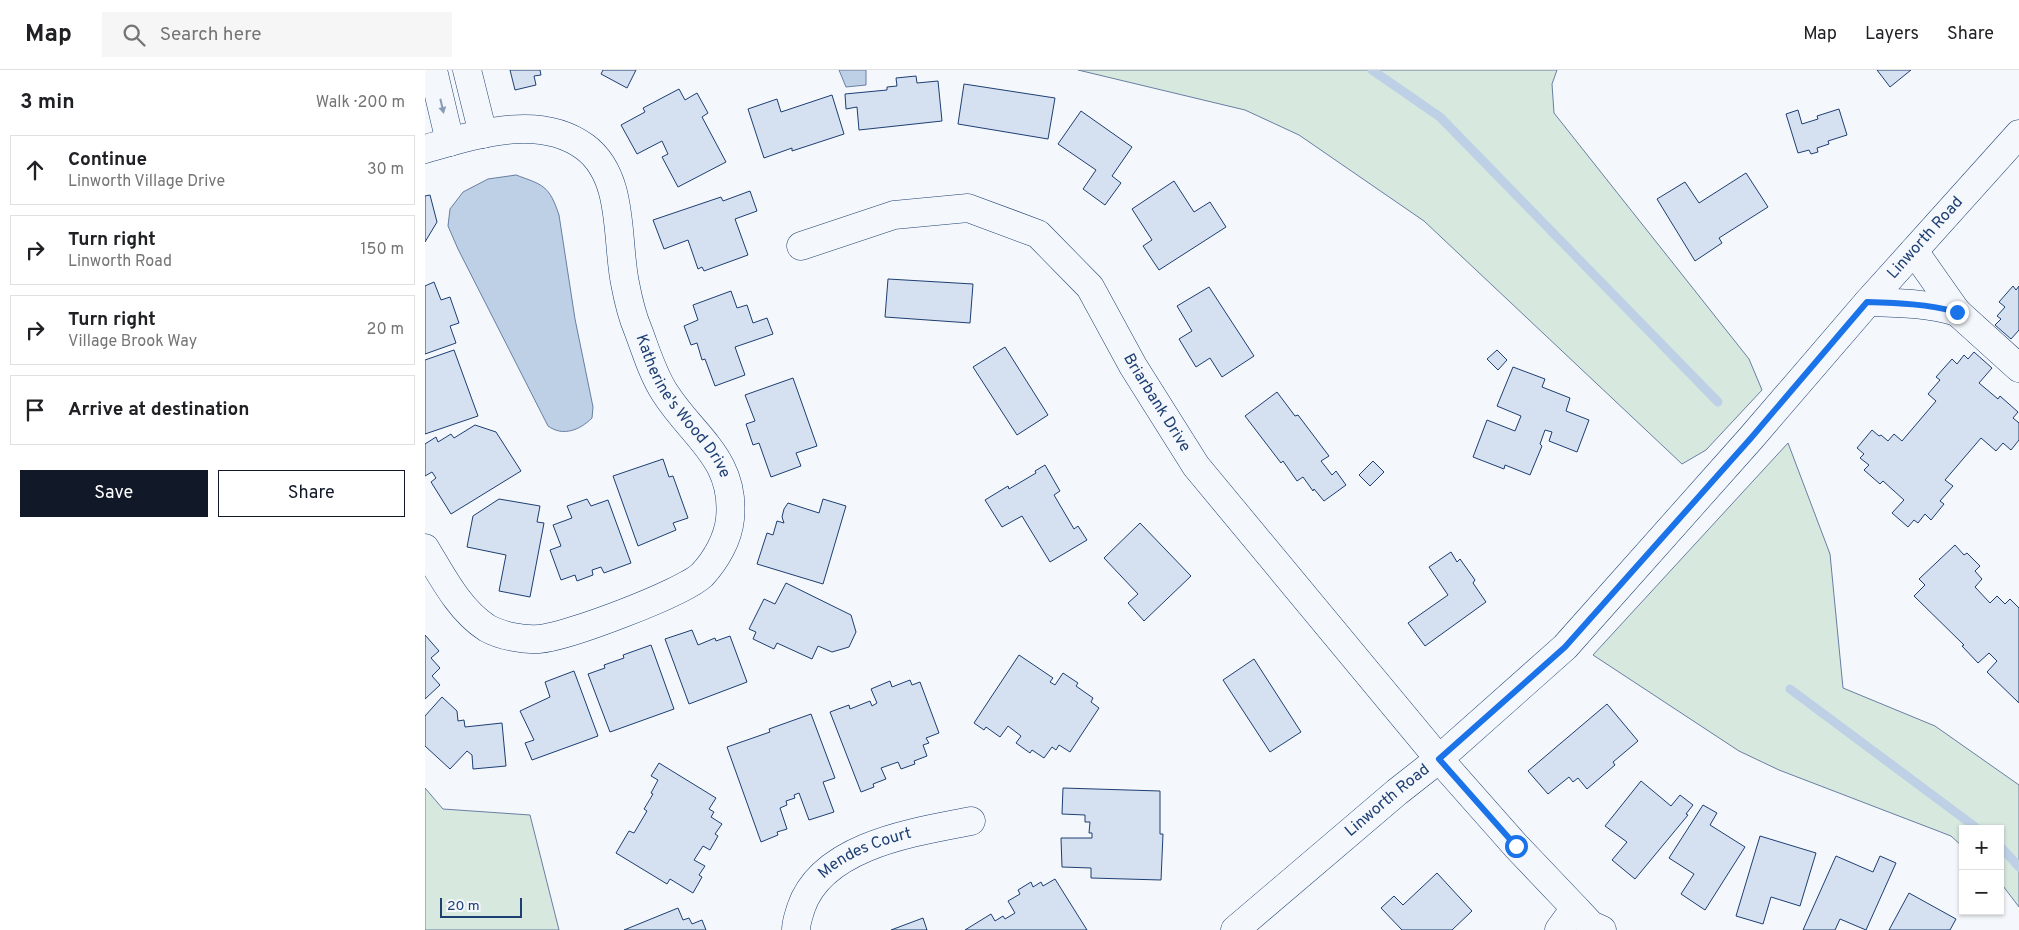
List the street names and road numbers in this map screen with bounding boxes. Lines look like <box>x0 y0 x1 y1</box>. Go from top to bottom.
street label: Linworth Road <box>1883 193 1968 283</box>
street label: Katherine's Wood Drive <box>631 332 735 481</box>
street label: Briarbank Drive <box>1118 350 1195 456</box>
street label: Linworth Road <box>1341 760 1434 842</box>
street label: Mendes Court <box>814 824 914 883</box>

